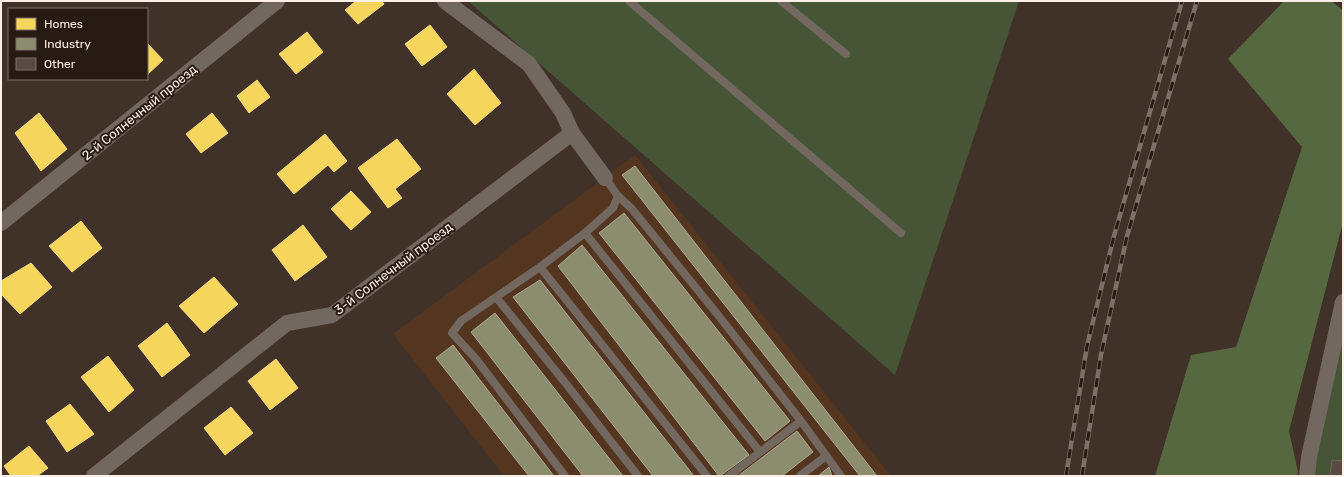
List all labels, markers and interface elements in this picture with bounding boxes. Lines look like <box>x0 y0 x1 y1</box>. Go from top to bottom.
legend <box>8 8 148 80</box>
text: Homes <box>44 17 83 31</box>
text: Industry <box>44 37 91 51</box>
text: Other <box>44 57 76 71</box>
street label: 2-й Солнечный проезд <box>79 61 200 163</box>
street label: 3-й Солнечный проезд <box>331 219 455 318</box>

